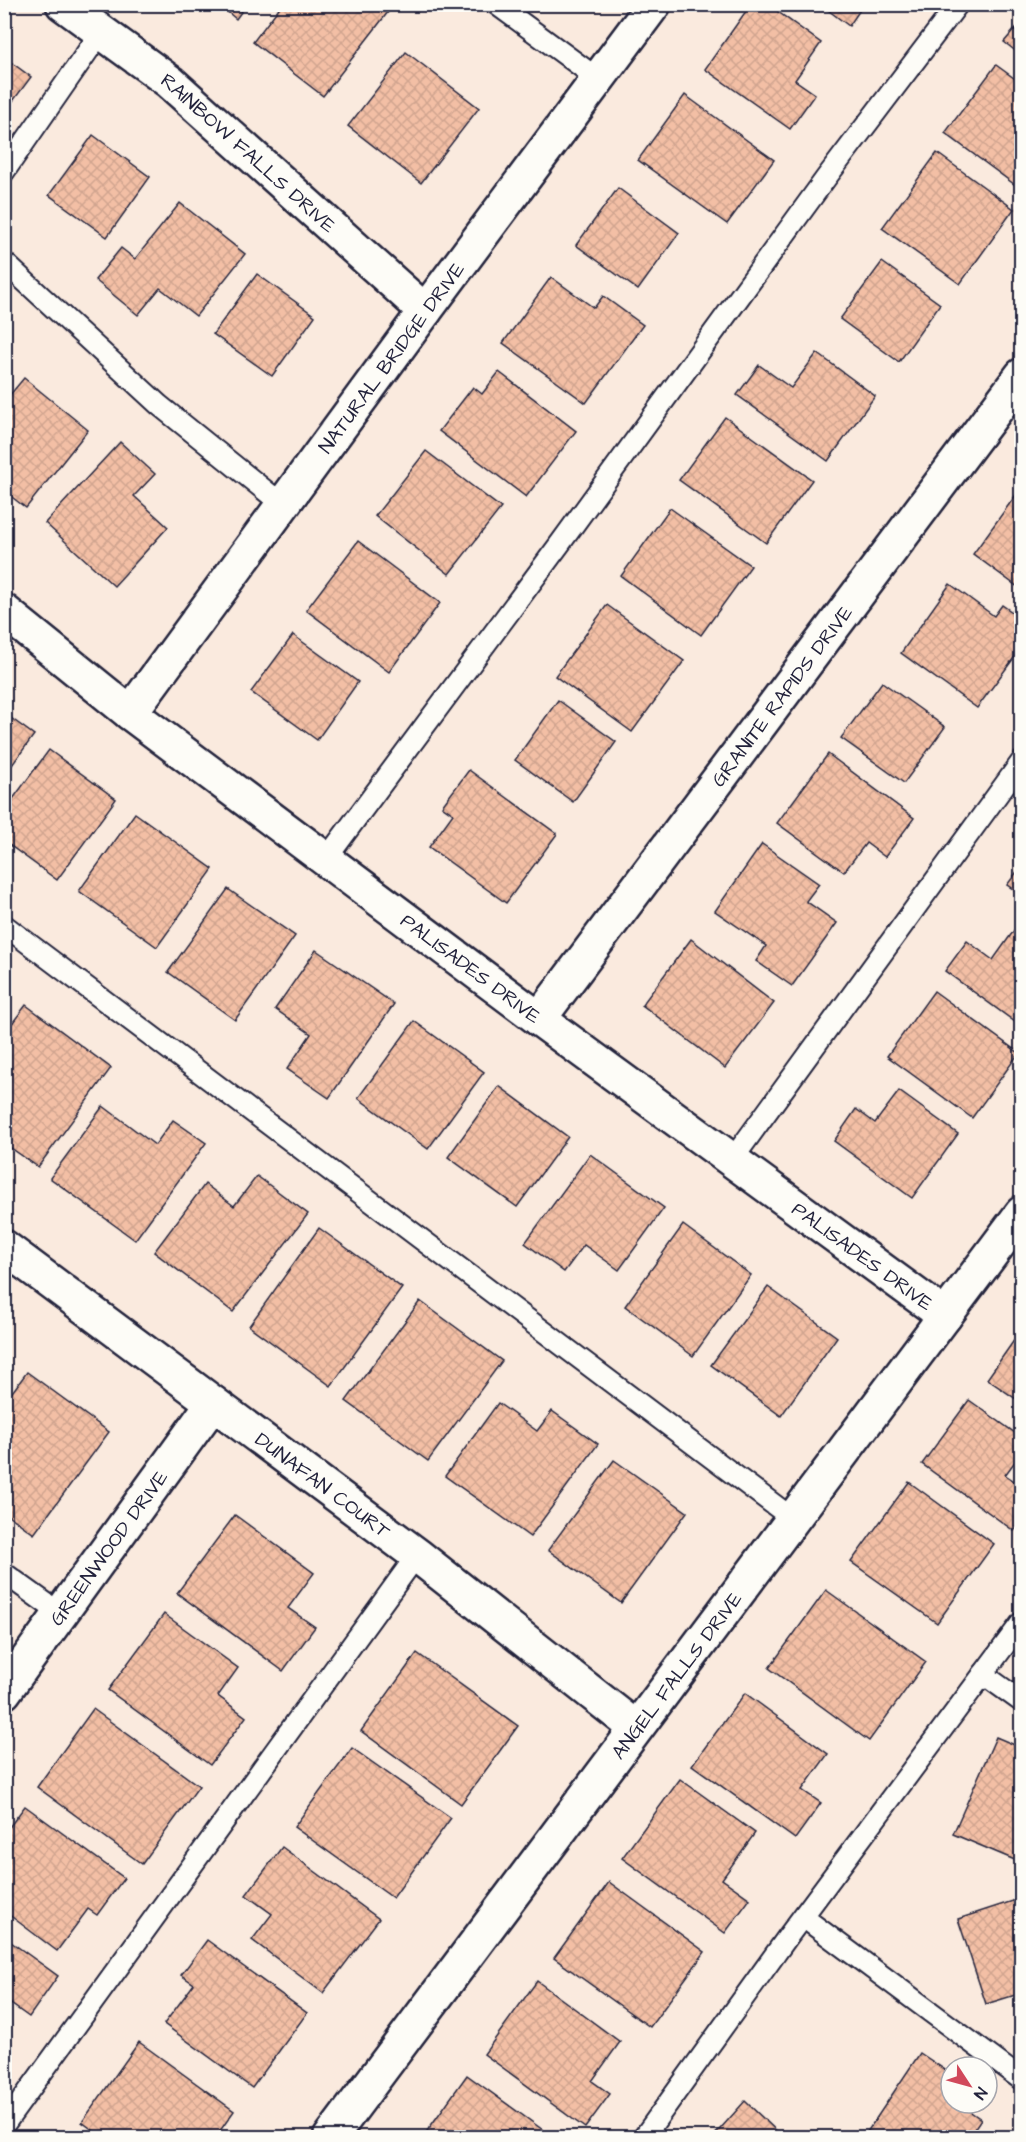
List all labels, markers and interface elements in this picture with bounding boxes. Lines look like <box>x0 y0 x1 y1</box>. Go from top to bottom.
street label: RAINBOW FALLS DRIVE <box>155 67 342 240</box>
street label: NATURAL BRIDGE DRIVE <box>312 257 472 459</box>
street label: GRANITE RAPIDS DRIVE <box>705 600 860 793</box>
street label: PALISADES DRIVE <box>395 907 546 1031</box>
street label: PALISADES DRIVE <box>786 1196 939 1318</box>
street label: DUNAFAN COURT <box>249 1426 396 1546</box>
street label: GREENWOOD DRIVE <box>43 1465 175 1632</box>
street label: ANGEL FALLS DRIVE <box>605 1586 749 1765</box>
north arrow <box>939 2055 999 2115</box>
text: N <box>968 2083 992 2104</box>

